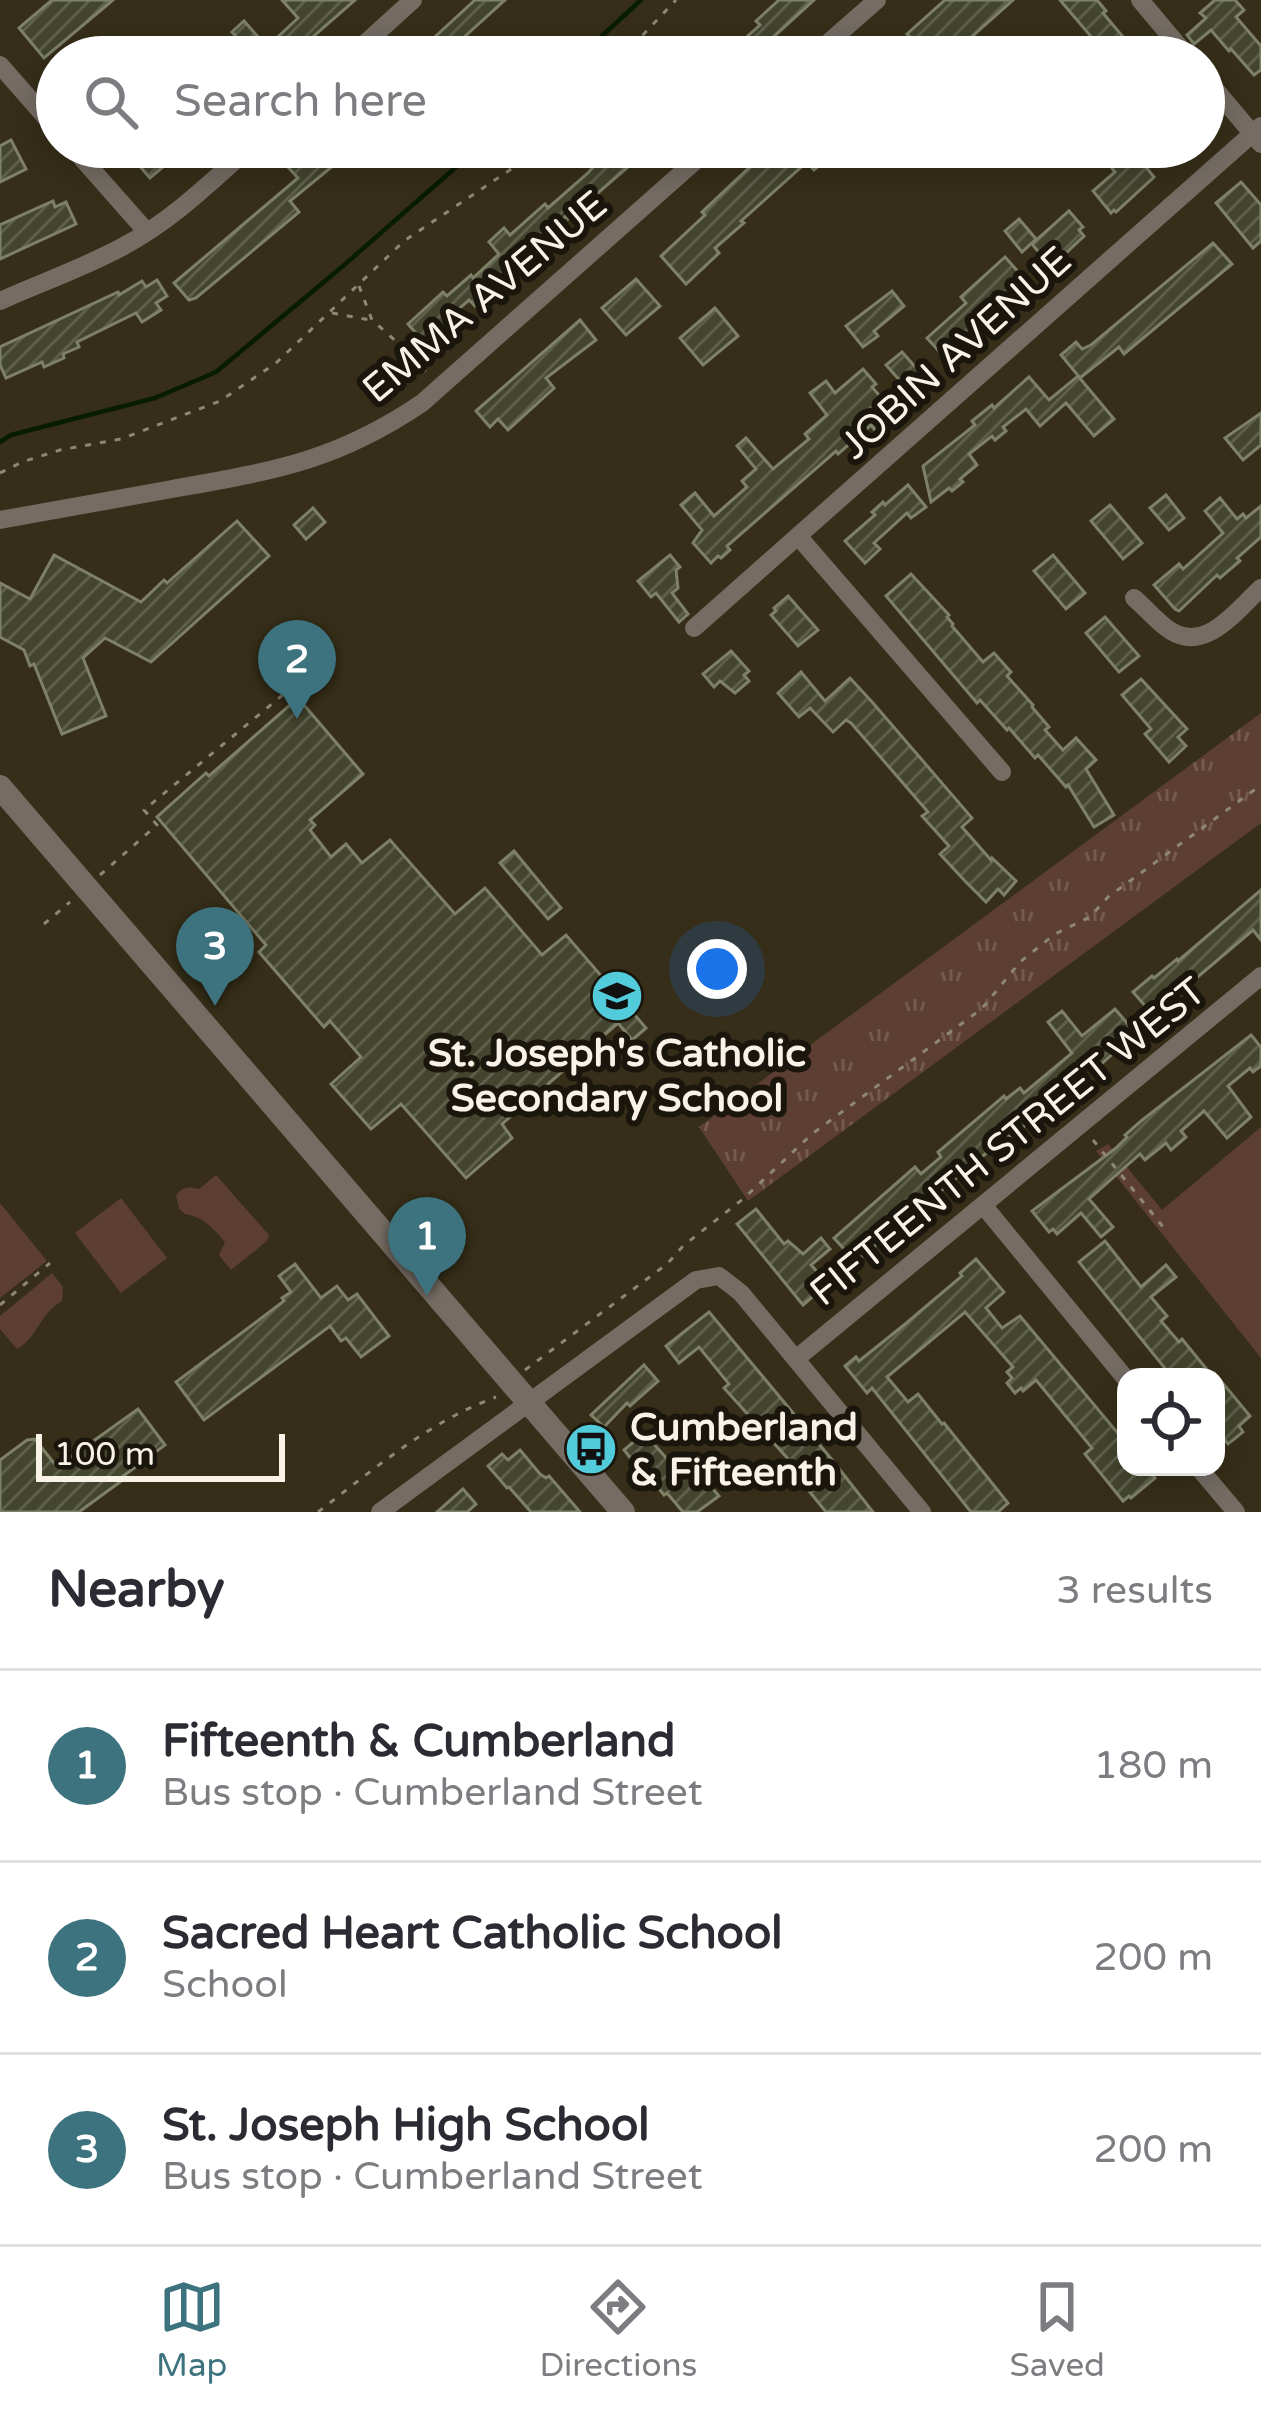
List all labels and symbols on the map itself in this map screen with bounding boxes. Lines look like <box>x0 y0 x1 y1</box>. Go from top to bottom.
street label: EMMA AVENUE <box>353 181 617 413</box>
street label: JOBIN AVENUE <box>831 237 1081 469</box>
pin: 2 <box>258 620 336 719</box>
pin: 3 <box>176 907 254 1006</box>
your location <box>687 939 747 999</box>
school or university icon: St. Joseph's Catholic Secondary School <box>589 968 645 1024</box>
street label: FIFTEENTH STREET WEST <box>801 968 1215 1316</box>
place label: St. Joseph's Catholic Secondary School <box>428 1030 806 1122</box>
pin: 1 <box>388 1197 466 1296</box>
place label: Cumberland & Fifteenth <box>630 1404 858 1496</box>
bus stop icon: Cumberland & Fifteenth <box>563 1421 619 1477</box>
scale bar <box>36 1428 285 1481</box>

